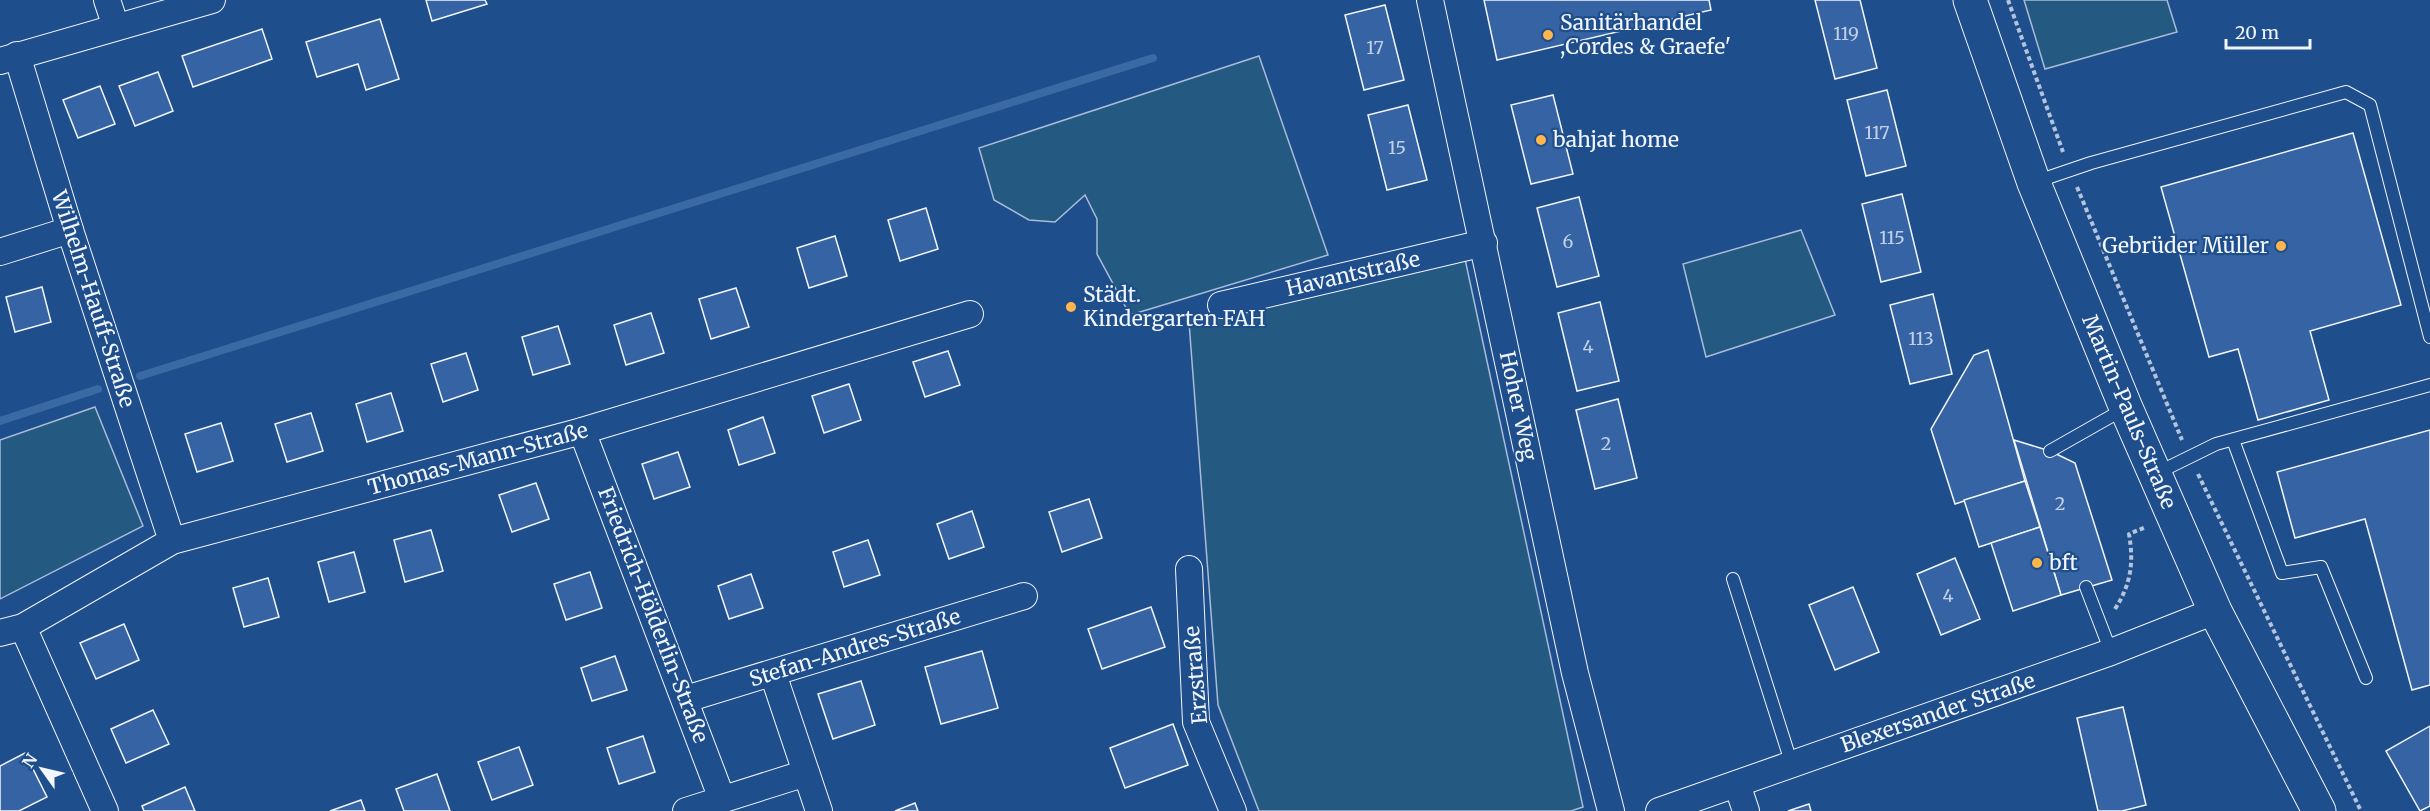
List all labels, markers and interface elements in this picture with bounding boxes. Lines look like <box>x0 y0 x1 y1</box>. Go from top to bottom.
place label: Sanitärhandel ,Cordes & Graefe' <box>1560 9 1731 60</box>
scale bar <box>2226 12 2310 50</box>
text: 20 m <box>2235 21 2279 44</box>
house number: 119 <box>1833 22 1859 45</box>
marker: Sanitärhandel ,Cordes & Graefe' <box>1541 28 1555 42</box>
house number: 17 <box>1366 36 1384 59</box>
house number: 117 <box>1865 121 1889 144</box>
place label: bahjat home <box>1552 126 1679 153</box>
marker: bahjat home <box>1534 133 1548 147</box>
house number: 15 <box>1388 136 1406 159</box>
street label: Wilhelm-Hauff-Straße <box>45 186 141 411</box>
house number: 115 <box>1879 226 1905 249</box>
house number: 6 <box>1563 230 1574 253</box>
place label: Gebrüder Müller <box>2102 232 2269 259</box>
marker: Gebrüder Müller <box>2274 239 2288 253</box>
street label: Havantstraße <box>1283 245 1423 302</box>
place label: Städt. Kindergarten FAH <box>1083 281 1266 332</box>
marker: Städt. Kindergarten FAH <box>1064 300 1078 314</box>
street label: Martin-Pauls-Straße <box>2076 311 2183 513</box>
house number: 113 <box>1908 327 1934 350</box>
house number: 4 <box>1582 335 1594 358</box>
street label: Hoher Weg <box>1494 349 1543 463</box>
street label: Thomas-Mann-Straße <box>365 416 591 501</box>
house number: 2 <box>1601 432 1611 455</box>
street label: Friedrich-Hölderlin-Straße <box>592 483 715 747</box>
house number: 2 <box>2055 492 2065 515</box>
place label: bft <box>2048 549 2078 576</box>
marker: bft <box>2030 556 2044 570</box>
house number: 4 <box>1942 584 1954 607</box>
street label: Stefan-Andres-Straße <box>746 603 964 693</box>
street label: Erzstraße <box>1178 625 1213 725</box>
street label: Blexersander Straße <box>1837 667 2039 758</box>
north arrow <box>12 739 72 799</box>
text: N <box>18 749 42 771</box>

